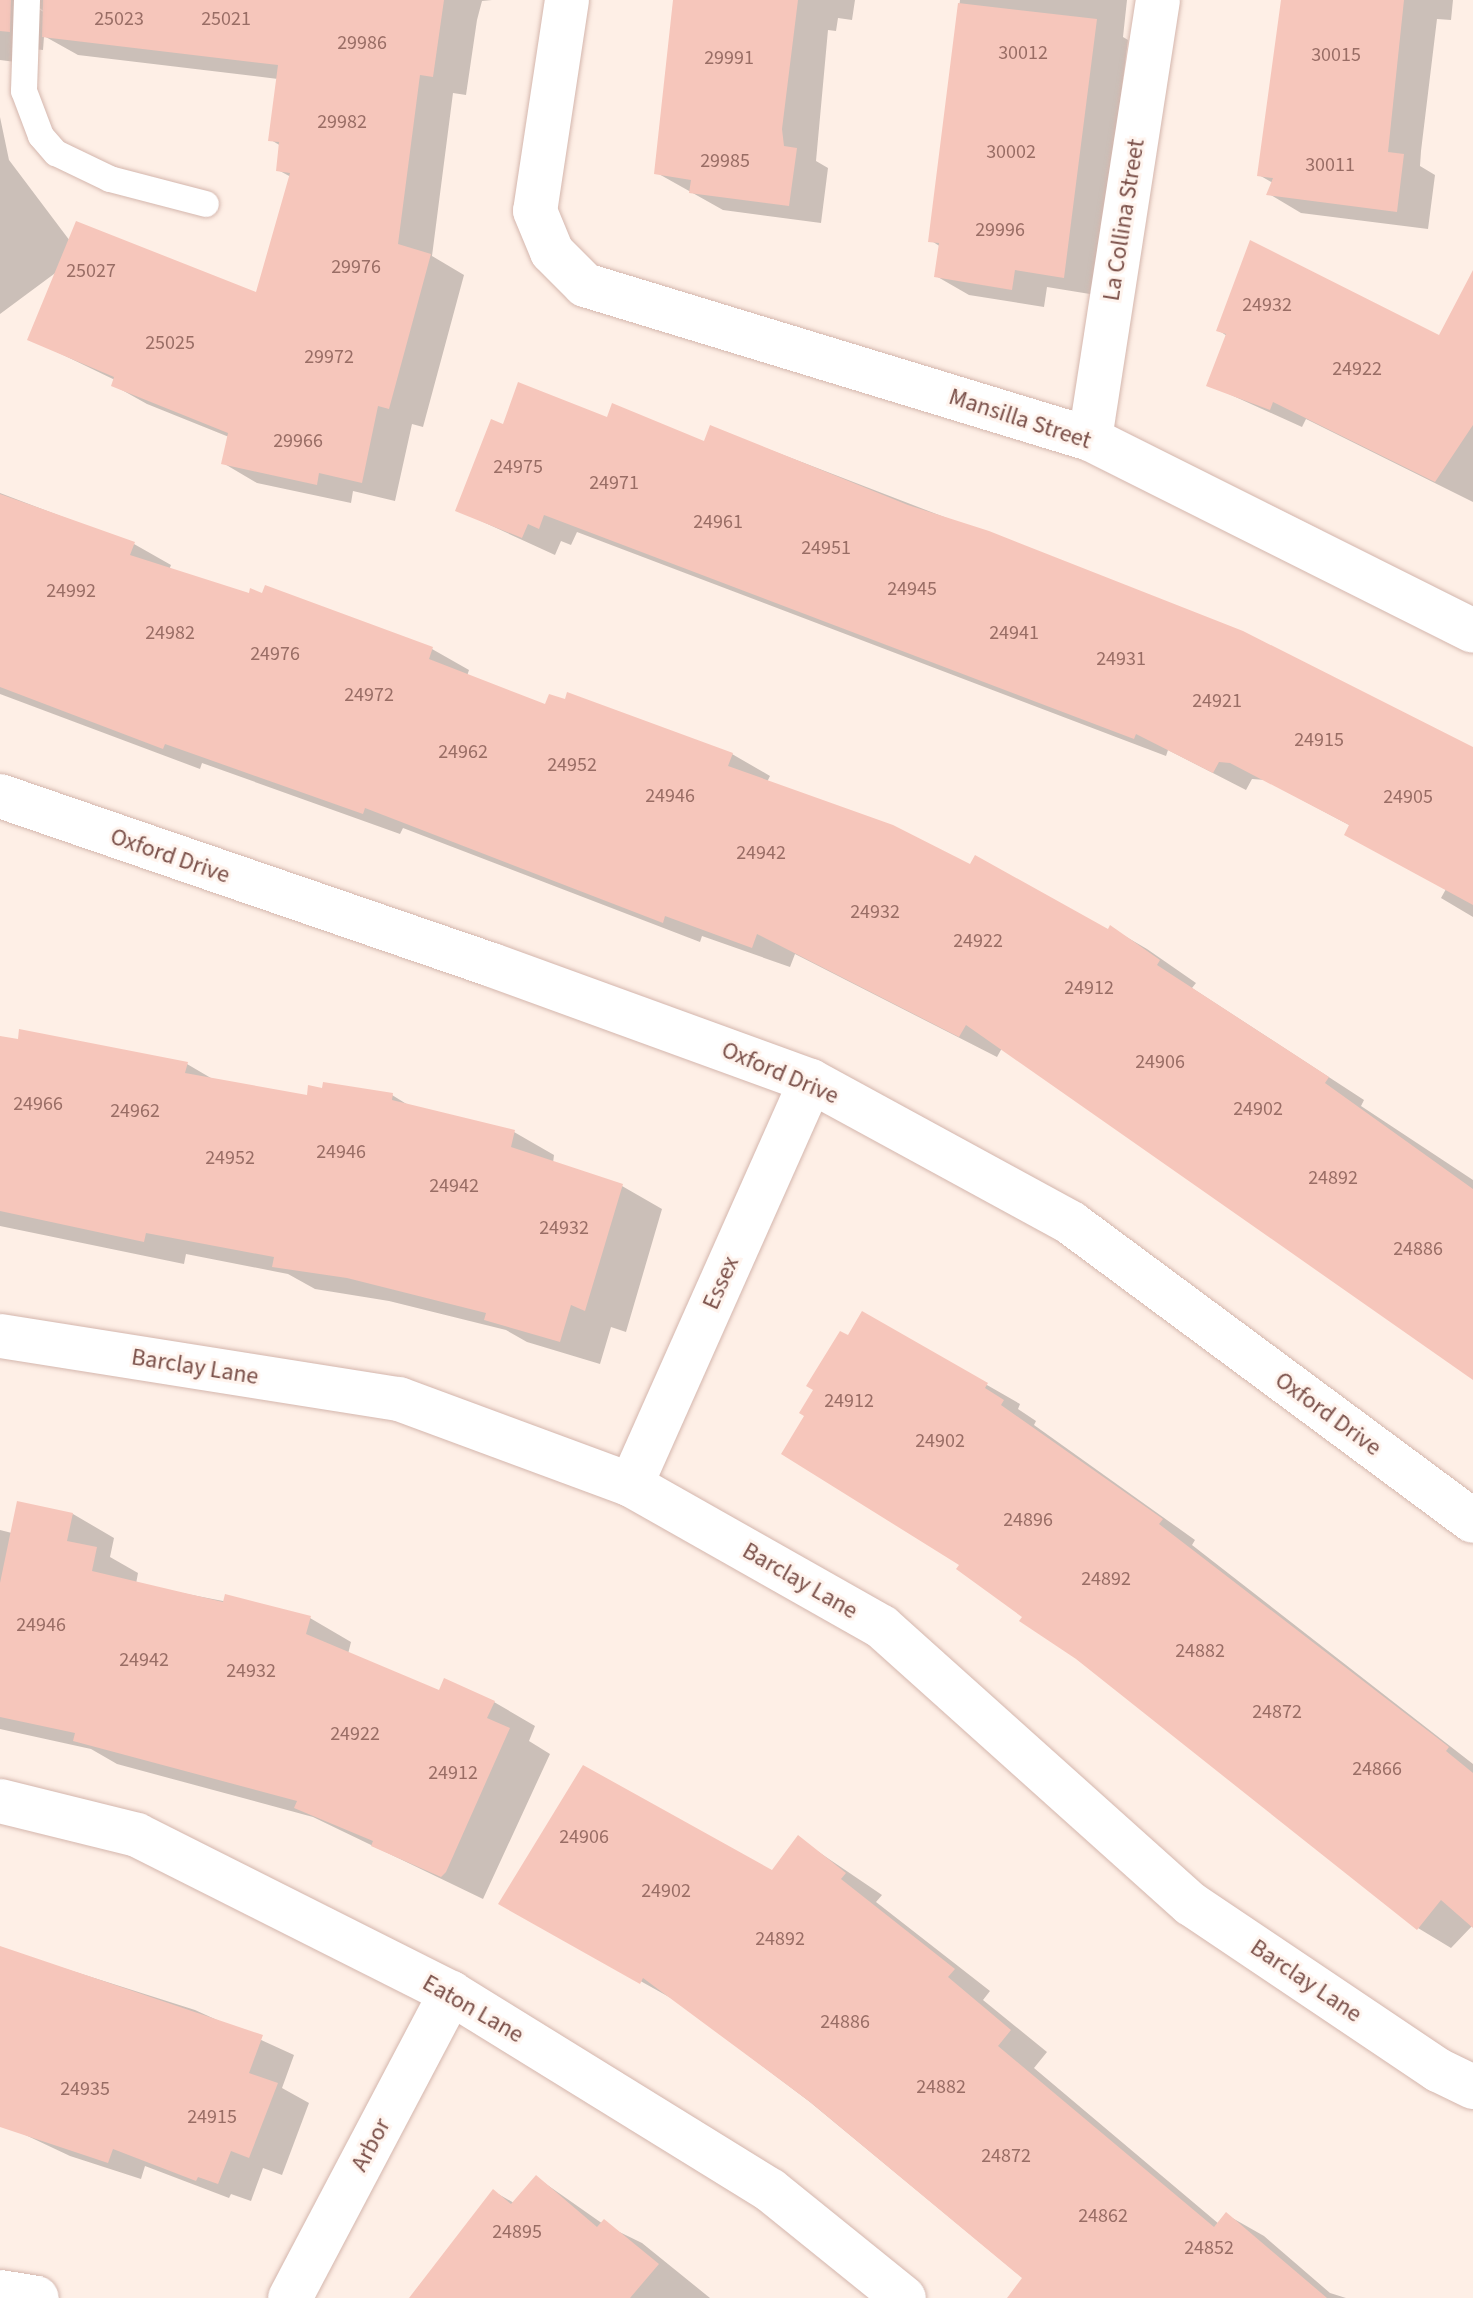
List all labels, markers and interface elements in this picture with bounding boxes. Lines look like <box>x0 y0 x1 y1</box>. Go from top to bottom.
house number: 25023 <box>94 7 144 31</box>
house number: 25021 <box>201 7 251 31</box>
house number: 29986 <box>337 31 387 55</box>
house number: 30012 <box>998 41 1048 65</box>
house number: 30015 <box>1311 43 1361 67</box>
house number: 29991 <box>704 46 754 70</box>
house number: 29982 <box>317 110 367 134</box>
street label: La Collina Street <box>1097 137 1151 303</box>
house number: 30002 <box>986 140 1036 164</box>
house number: 29985 <box>700 149 750 173</box>
house number: 30011 <box>1305 153 1355 177</box>
house number: 29996 <box>975 218 1025 242</box>
house number: 29976 <box>331 255 381 279</box>
house number: 25027 <box>66 259 116 283</box>
house number: 24932 <box>1242 293 1292 317</box>
house number: 25025 <box>145 331 195 355</box>
house number: 29972 <box>304 345 354 369</box>
house number: 24922 <box>1332 357 1382 381</box>
street label: Mansilla Street <box>945 382 1095 456</box>
house number: 29966 <box>273 429 323 453</box>
house number: 24975 <box>493 455 543 479</box>
house number: 24971 <box>589 471 639 495</box>
house number: 24961 <box>693 510 743 534</box>
house number: 24951 <box>801 536 851 560</box>
house number: 24945 <box>887 577 937 601</box>
house number: 24992 <box>46 579 96 603</box>
house number: 24982 <box>145 621 195 645</box>
house number: 24941 <box>989 621 1039 645</box>
house number: 24976 <box>250 642 300 666</box>
house number: 24931 <box>1096 647 1146 671</box>
house number: 24972 <box>344 683 394 707</box>
house number: 24921 <box>1192 689 1242 713</box>
house number: 24915 <box>1294 728 1344 752</box>
house number: 24962 <box>438 740 488 764</box>
house number: 24952 <box>547 753 597 777</box>
house number: 24946 <box>645 784 695 808</box>
house number: 24905 <box>1383 785 1433 809</box>
street label: Oxford Drive <box>107 822 233 890</box>
house number: 24942 <box>736 841 786 865</box>
house number: 24932 <box>850 900 900 924</box>
house number: 24922 <box>953 929 1003 953</box>
house number: 24912 <box>1064 976 1114 1000</box>
street label: Oxford Drive <box>717 1035 843 1111</box>
house number: 24906 <box>1135 1050 1185 1074</box>
house number: 24966 <box>13 1092 63 1116</box>
house number: 24902 <box>1233 1097 1283 1121</box>
house number: 24962 <box>110 1099 160 1123</box>
house number: 24946 <box>316 1140 366 1164</box>
house number: 24952 <box>205 1146 255 1170</box>
house number: 24892 <box>1308 1166 1358 1190</box>
house number: 24942 <box>429 1174 479 1198</box>
house number: 24932 <box>539 1216 589 1240</box>
house number: 24886 <box>1393 1237 1443 1261</box>
street label: Essex <box>697 1252 745 1314</box>
street label: Barclay Lane <box>129 1343 261 1391</box>
street label: Oxford Drive <box>1269 1366 1387 1462</box>
house number: 24912 <box>824 1389 874 1413</box>
house number: 24902 <box>915 1429 965 1453</box>
house number: 24896 <box>1003 1508 1053 1532</box>
street label: Barclay Lane <box>737 1536 863 1626</box>
house number: 24892 <box>1081 1567 1131 1591</box>
house number: 24946 <box>16 1613 66 1637</box>
house number: 24882 <box>1175 1639 1225 1663</box>
house number: 24942 <box>119 1648 169 1672</box>
house number: 24932 <box>226 1659 276 1683</box>
house number: 24872 <box>1252 1700 1302 1724</box>
house number: 24922 <box>330 1722 380 1746</box>
house number: 24866 <box>1352 1757 1402 1781</box>
house number: 24912 <box>428 1761 478 1785</box>
house number: 24906 <box>559 1825 609 1849</box>
house number: 24902 <box>641 1879 691 1903</box>
house number: 24892 <box>755 1927 805 1951</box>
street label: Barclay Lane <box>1245 1933 1367 2029</box>
street label: Eaton Lane <box>417 1969 529 2049</box>
house number: 24886 <box>820 2010 870 2034</box>
house number: 24882 <box>916 2075 966 2099</box>
house number: 24935 <box>60 2077 110 2101</box>
house number: 24915 <box>187 2105 237 2129</box>
street label: Arbor <box>345 2114 397 2176</box>
house number: 24872 <box>981 2144 1031 2168</box>
house number: 24862 <box>1078 2204 1128 2228</box>
house number: 24895 <box>492 2220 542 2244</box>
house number: 24852 <box>1184 2236 1234 2260</box>

